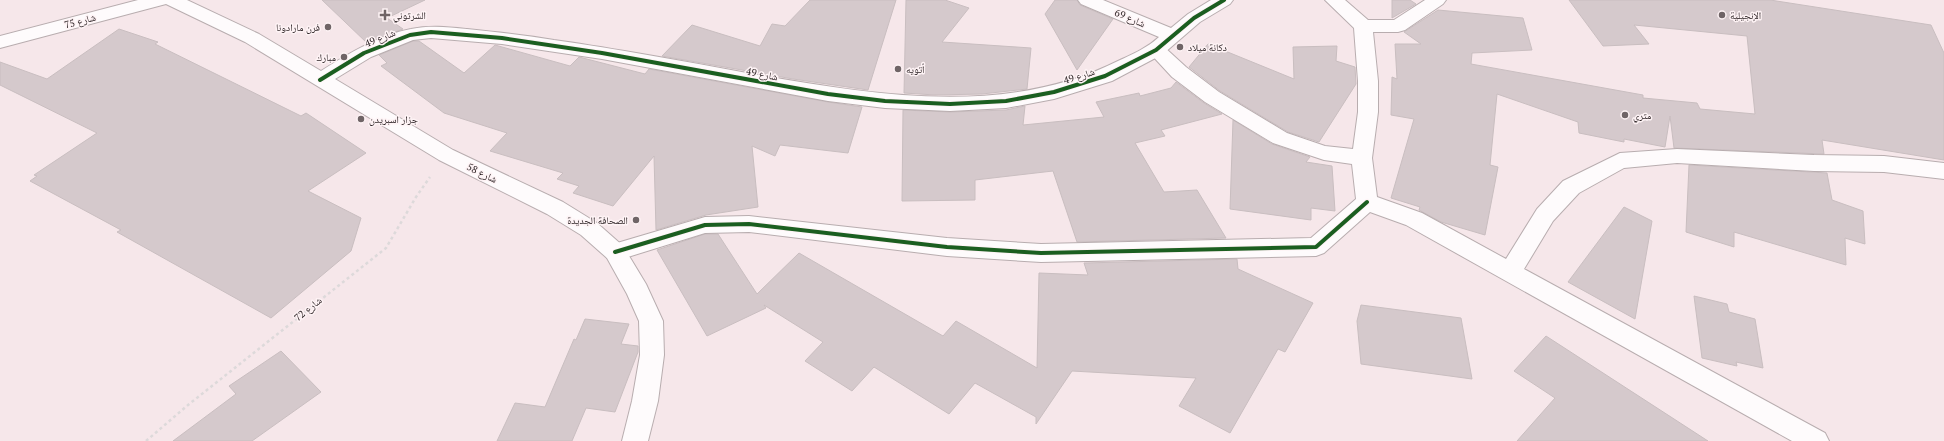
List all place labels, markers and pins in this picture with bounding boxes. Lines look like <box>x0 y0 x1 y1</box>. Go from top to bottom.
place label: الشرتوني <box>393 9 426 23</box>
place label: الإنجيلية <box>1730 9 1761 22</box>
marker: الشرتوني <box>380 10 390 20</box>
marker: الإنجيلية <box>1717 10 1727 20</box>
place label: فرن مارادونا <box>276 21 320 34</box>
marker: فرن مارادونا <box>323 22 333 32</box>
place label: دكانة ميلاد <box>1188 41 1227 54</box>
marker: دكانة ميلاد <box>1175 42 1185 52</box>
place label: مبارك <box>317 51 336 64</box>
marker: مبارك <box>339 52 349 62</box>
place label: أتويه <box>906 63 925 76</box>
marker: أتويه <box>893 64 903 74</box>
place label: متري <box>1633 109 1652 123</box>
marker: متري <box>1620 110 1630 120</box>
place label: جزار اسبريدن <box>369 113 419 126</box>
marker: جزار اسبريدن <box>356 114 366 124</box>
place label: الصحافة الجديدة <box>567 214 628 227</box>
marker: الصحافة الجديدة <box>631 215 641 225</box>

